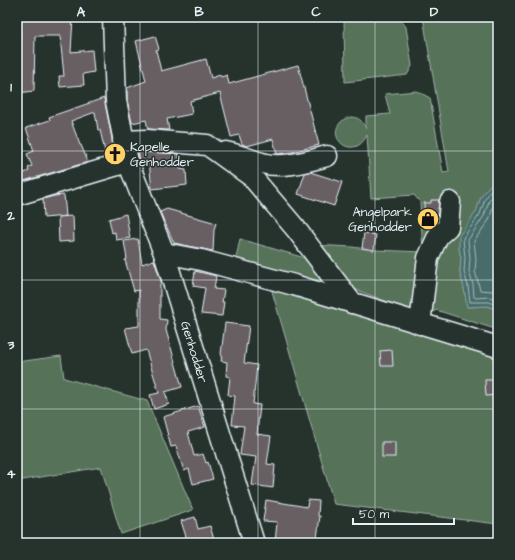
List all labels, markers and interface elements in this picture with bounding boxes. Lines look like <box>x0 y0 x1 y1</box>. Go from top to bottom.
text: A <box>77 3 86 21</box>
text: B <box>194 3 204 21</box>
text: C <box>311 3 321 21</box>
text: D <box>430 3 439 21</box>
text: 1 <box>10 78 12 96</box>
place label: Kapelle Genhodder <box>130 138 194 171</box>
church icon: Kapelle Genhodder <box>102 141 128 167</box>
place label: Angelpark Genhodder <box>348 203 412 236</box>
shop icon: Angelpark Genhodder <box>415 206 441 232</box>
text: 2 <box>6 207 15 225</box>
street label: Genhodder <box>176 319 212 385</box>
text: 3 <box>7 336 15 354</box>
text: 4 <box>7 465 16 483</box>
scale bar <box>353 500 454 526</box>
text: 50 m <box>359 506 390 523</box>

